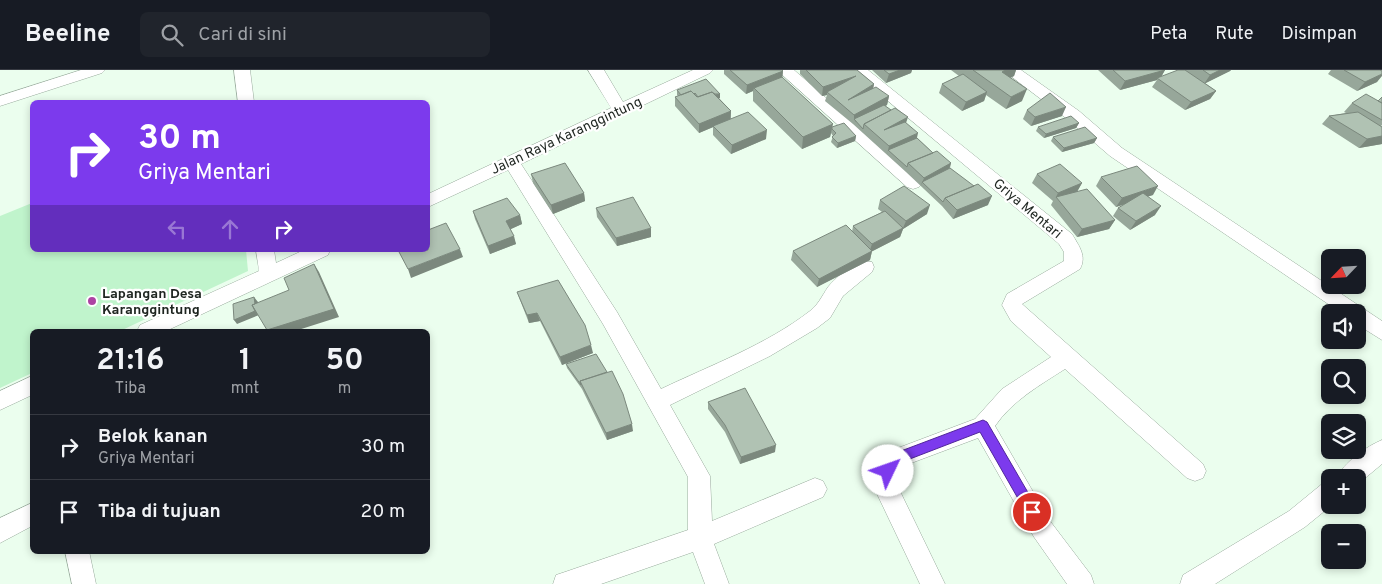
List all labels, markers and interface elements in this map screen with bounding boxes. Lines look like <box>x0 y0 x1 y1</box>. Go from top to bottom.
search box <box>140 12 490 57</box>
text: Beeline <box>25 20 110 50</box>
icon: search <box>158 21 186 49</box>
text: Cari di sini <box>198 23 287 47</box>
text: Peta <box>1150 23 1187 46</box>
text: Rute <box>1215 23 1253 46</box>
text: Disimpan <box>1281 23 1357 46</box>
street label: Jalan Raya Karanggintung <box>488 94 645 179</box>
text: 30 m <box>138 117 221 161</box>
icon: right <box>55 120 120 185</box>
text: Griya Mentari <box>138 160 271 187</box>
street label: Griya Mentari <box>989 175 1065 243</box>
icon: left <box>163 215 191 243</box>
icon: ahead <box>216 215 244 243</box>
icon: right <box>269 215 297 243</box>
north arrow <box>1321 249 1366 294</box>
map controls <box>1321 249 1366 569</box>
place label: Lapangan Desa Karanggintung <box>102 286 202 319</box>
marker: Lapangan Desa Karanggintung <box>86 295 98 307</box>
button: sound <box>1321 304 1366 349</box>
text: 21:16 <box>96 343 164 380</box>
text: 1 <box>239 343 251 380</box>
text: 50 <box>326 343 364 380</box>
button: search <box>1321 359 1366 404</box>
text: Tiba <box>115 379 146 399</box>
text: mnt <box>231 379 259 399</box>
text: m <box>338 379 351 399</box>
button: layers <box>1321 414 1366 459</box>
text: Belok kanan <box>98 425 208 449</box>
icon: right <box>55 433 83 461</box>
text: 30 m <box>361 435 405 459</box>
position arrow <box>861 444 913 496</box>
text: Griya Mentari <box>98 449 195 469</box>
button: + <box>1321 469 1366 514</box>
pin <box>1011 491 1053 533</box>
icon: arrive <box>55 498 83 526</box>
icon: arrive <box>1018 498 1046 526</box>
text: Tiba di tujuan <box>98 500 221 524</box>
text: 20 m <box>361 500 405 524</box>
button: − <box>1321 524 1366 569</box>

